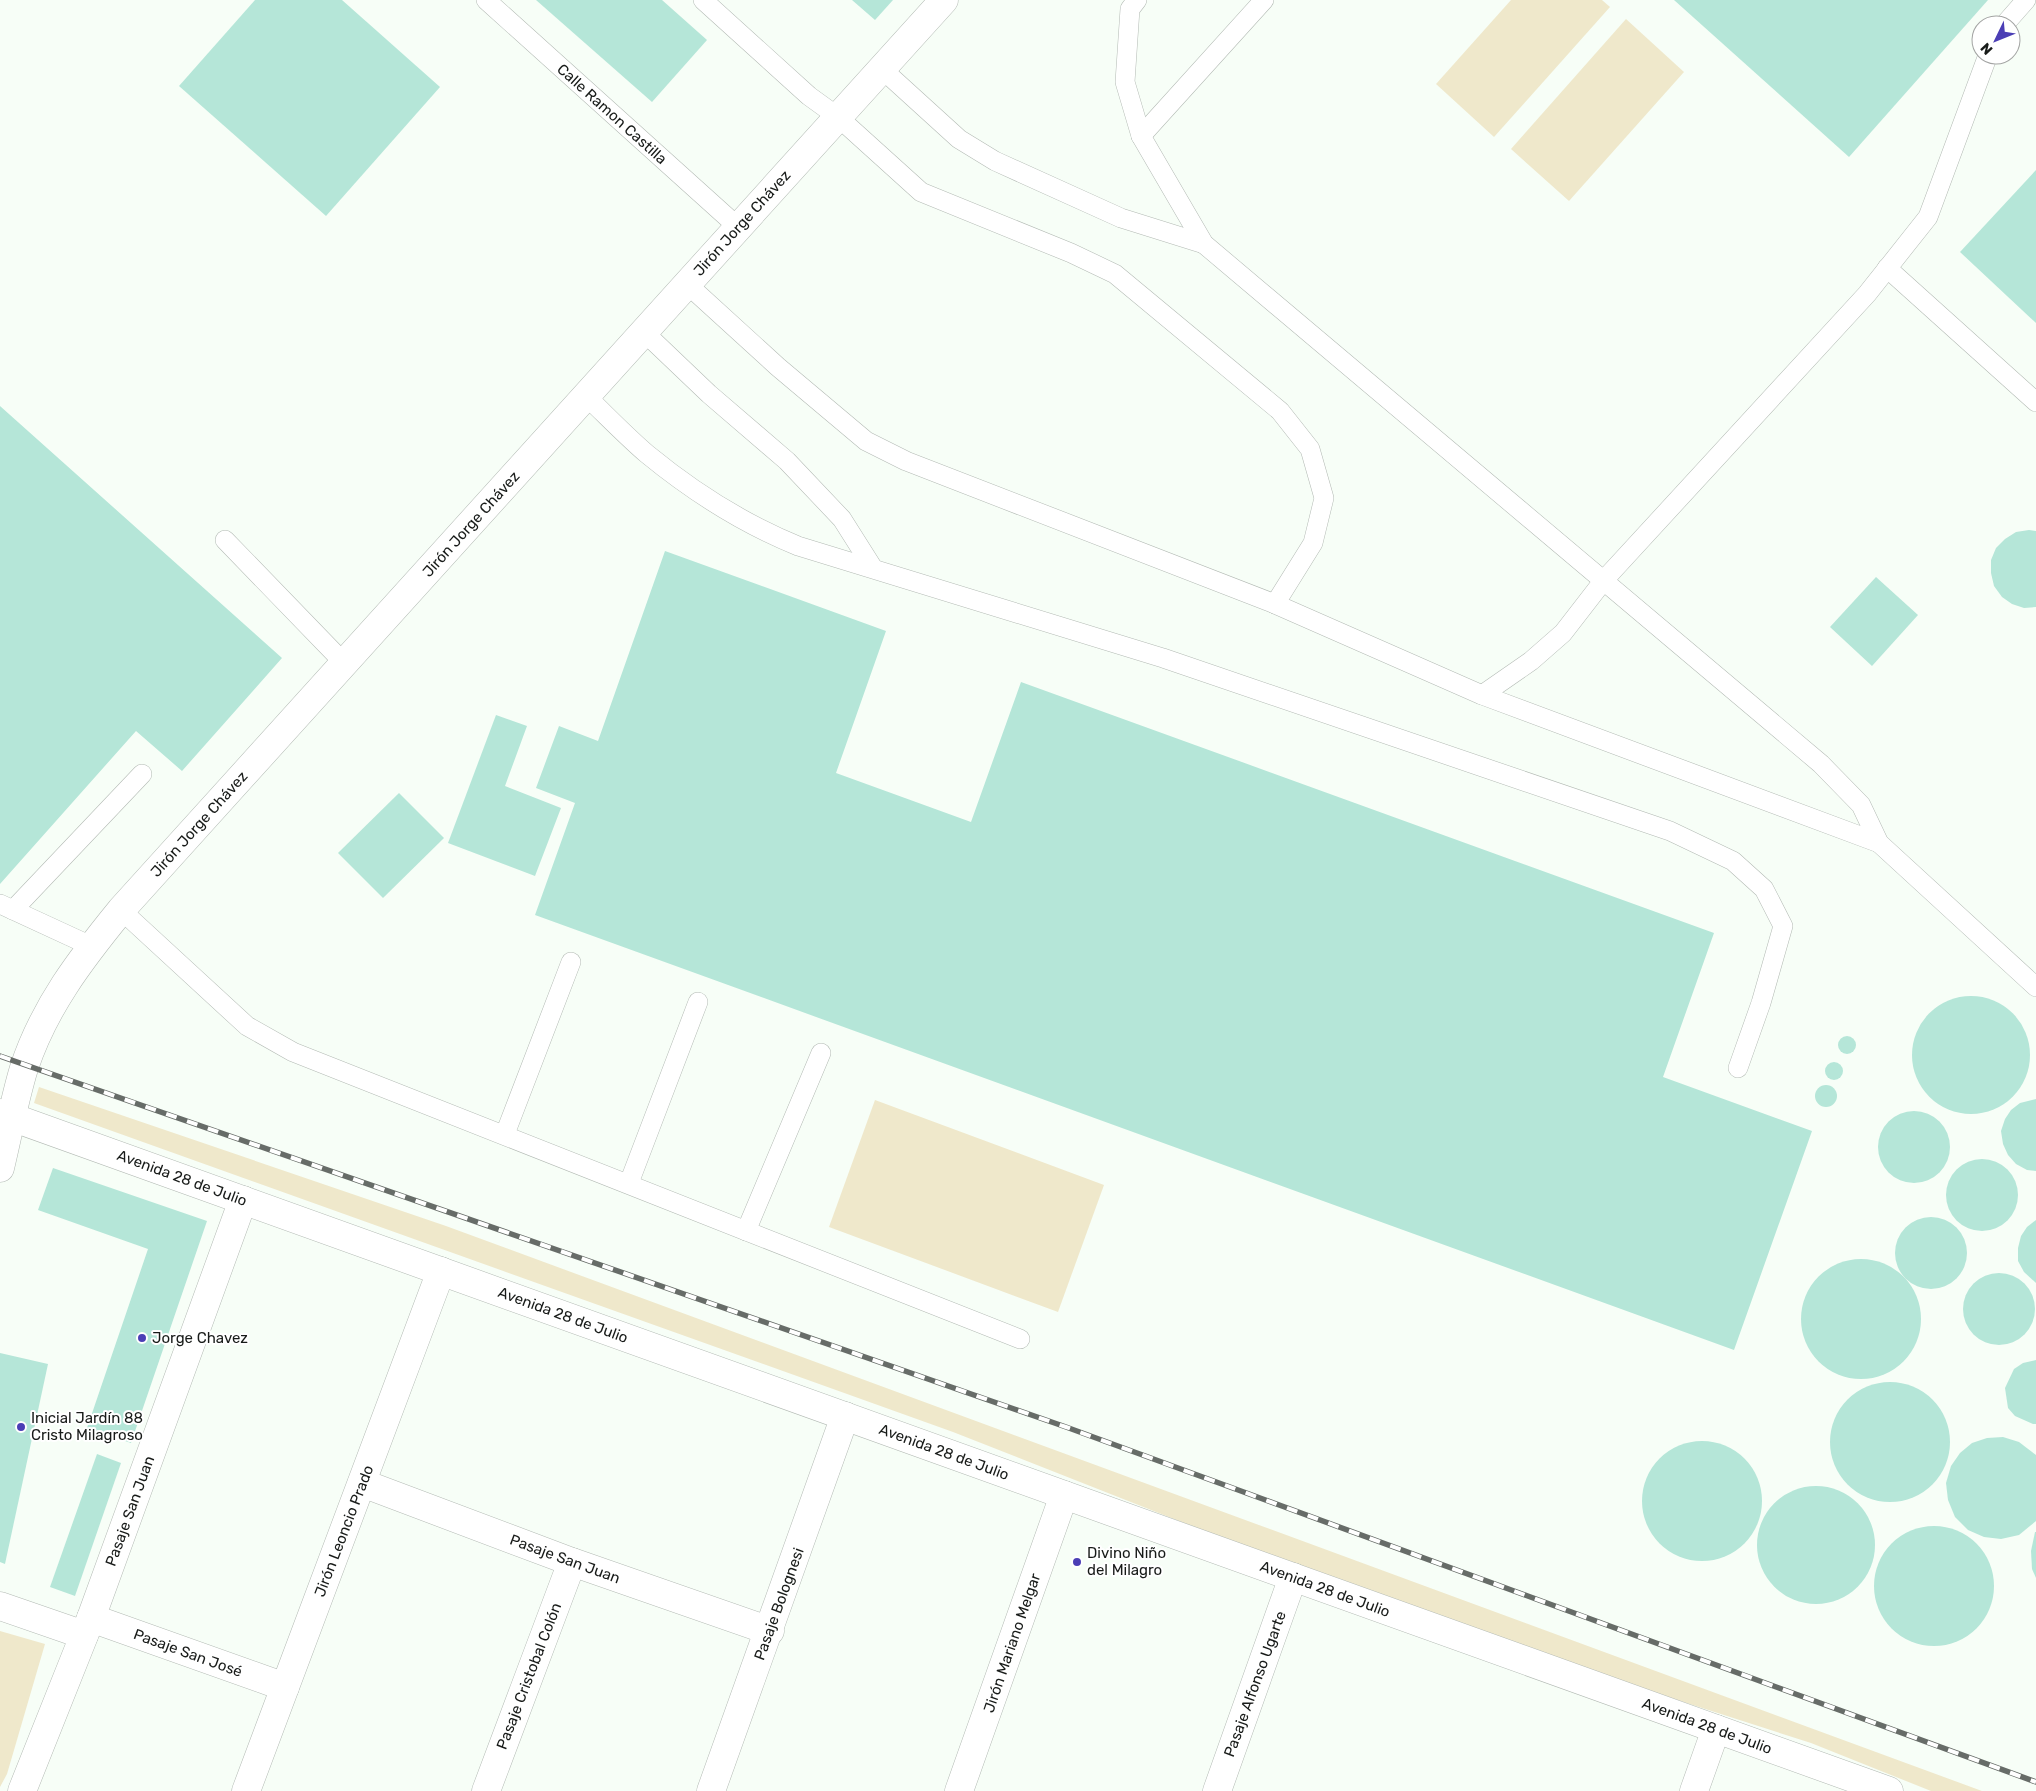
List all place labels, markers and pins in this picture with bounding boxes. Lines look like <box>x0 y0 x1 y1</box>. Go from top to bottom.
place label: Jorge Chavez <box>152 1329 248 1347</box>
marker: Jorge Chavez <box>136 1332 148 1344</box>
place label: Inicial Jardín 88 Cristo Milagroso <box>31 1409 143 1444</box>
marker: Inicial Jardín 88 Cristo Milagroso <box>15 1421 27 1433</box>
place label: Divino Niño del Milagro <box>1087 1544 1166 1579</box>
marker: Divino Niño del Milagro <box>1071 1556 1083 1568</box>

